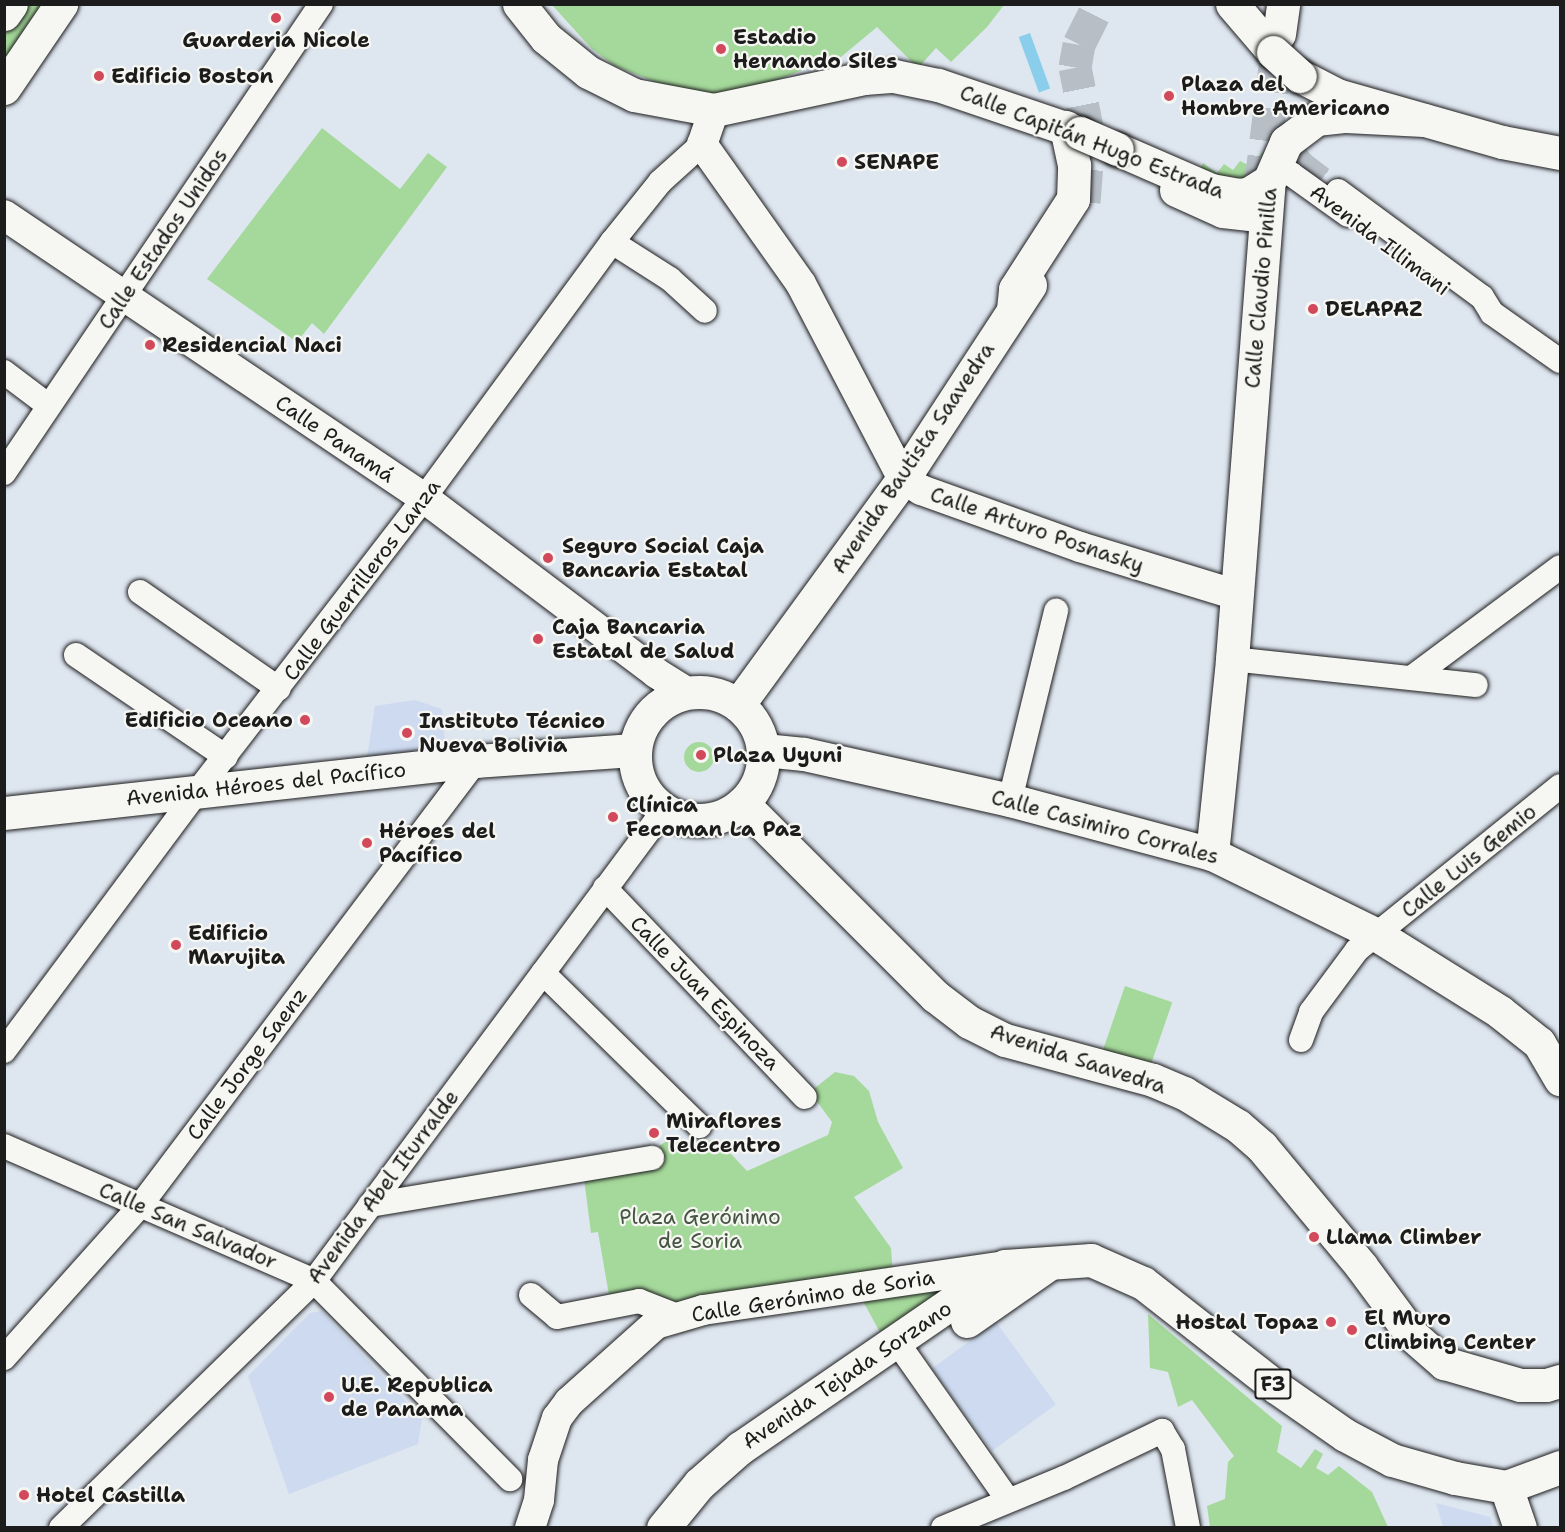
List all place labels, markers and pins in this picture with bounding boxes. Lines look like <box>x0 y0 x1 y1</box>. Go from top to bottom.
marker: Guarderia Nicole <box>269 11 283 25</box>
place label: Estadio Hernando Siles <box>733 24 897 74</box>
place label: Guarderia Nicole <box>182 27 370 53</box>
marker: Estadio Hernando Siles <box>714 42 728 56</box>
place label: Edificio Boston <box>111 63 274 89</box>
marker: Edificio Boston <box>92 69 106 83</box>
place label: Plaza del Hombre Americano <box>1181 71 1390 121</box>
marker: Plaza del Hombre Americano <box>1162 89 1176 103</box>
place label: SENAPE <box>854 149 939 175</box>
marker: SENAPE <box>835 155 849 169</box>
place label: DELAPAZ <box>1325 296 1422 322</box>
marker: DELAPAZ <box>1306 302 1320 316</box>
place label: Residencial Naci <box>162 332 342 358</box>
marker: Residencial Naci <box>143 338 157 352</box>
place label: Seguro Social Caja Bancaria Estatal <box>562 533 764 583</box>
marker: Seguro Social Caja Bancaria Estatal <box>539 549 557 567</box>
place label: Caja Bancaria Estatal de Salud <box>552 614 734 664</box>
marker: Caja Bancaria Estatal de Salud <box>529 630 547 648</box>
place label: Edificio Oceano <box>125 707 293 733</box>
place label: Instituto Técnico Nueva Bolivia <box>419 708 605 758</box>
marker: Edificio Oceano <box>298 713 312 727</box>
marker: Instituto Técnico Nueva Bolivia <box>400 726 414 740</box>
place label: Plaza Uyuni <box>713 742 842 768</box>
marker: Plaza Uyuni <box>694 748 708 762</box>
place label: Clínica Fecoman La Paz <box>626 792 802 842</box>
marker: Clínica Fecoman La Paz <box>604 808 622 826</box>
place label: Héroes del Pacífico <box>379 818 495 868</box>
marker: Héroes del Pacífico <box>360 836 374 850</box>
place label: Edificio Marujita <box>188 920 285 970</box>
marker: Edificio Marujita <box>169 938 183 952</box>
place label: Miraflores Telecentro <box>666 1108 782 1158</box>
marker: Miraflores Telecentro <box>647 1126 661 1140</box>
place label: Llama Climber <box>1326 1224 1482 1250</box>
marker: Llama Climber <box>1307 1230 1321 1244</box>
place label: El Muro Climbing Center <box>1364 1305 1536 1355</box>
place label: Hostal Topaz <box>1176 1309 1319 1335</box>
marker: Hostal Topaz <box>1324 1315 1338 1329</box>
marker: El Muro Climbing Center <box>1345 1323 1359 1337</box>
place label: U.E. Republica de Panama <box>341 1372 493 1422</box>
marker: U.E. Republica de Panama <box>322 1390 336 1404</box>
place label: Hotel Castilla <box>36 1482 185 1508</box>
marker: Hotel Castilla <box>17 1488 31 1502</box>

